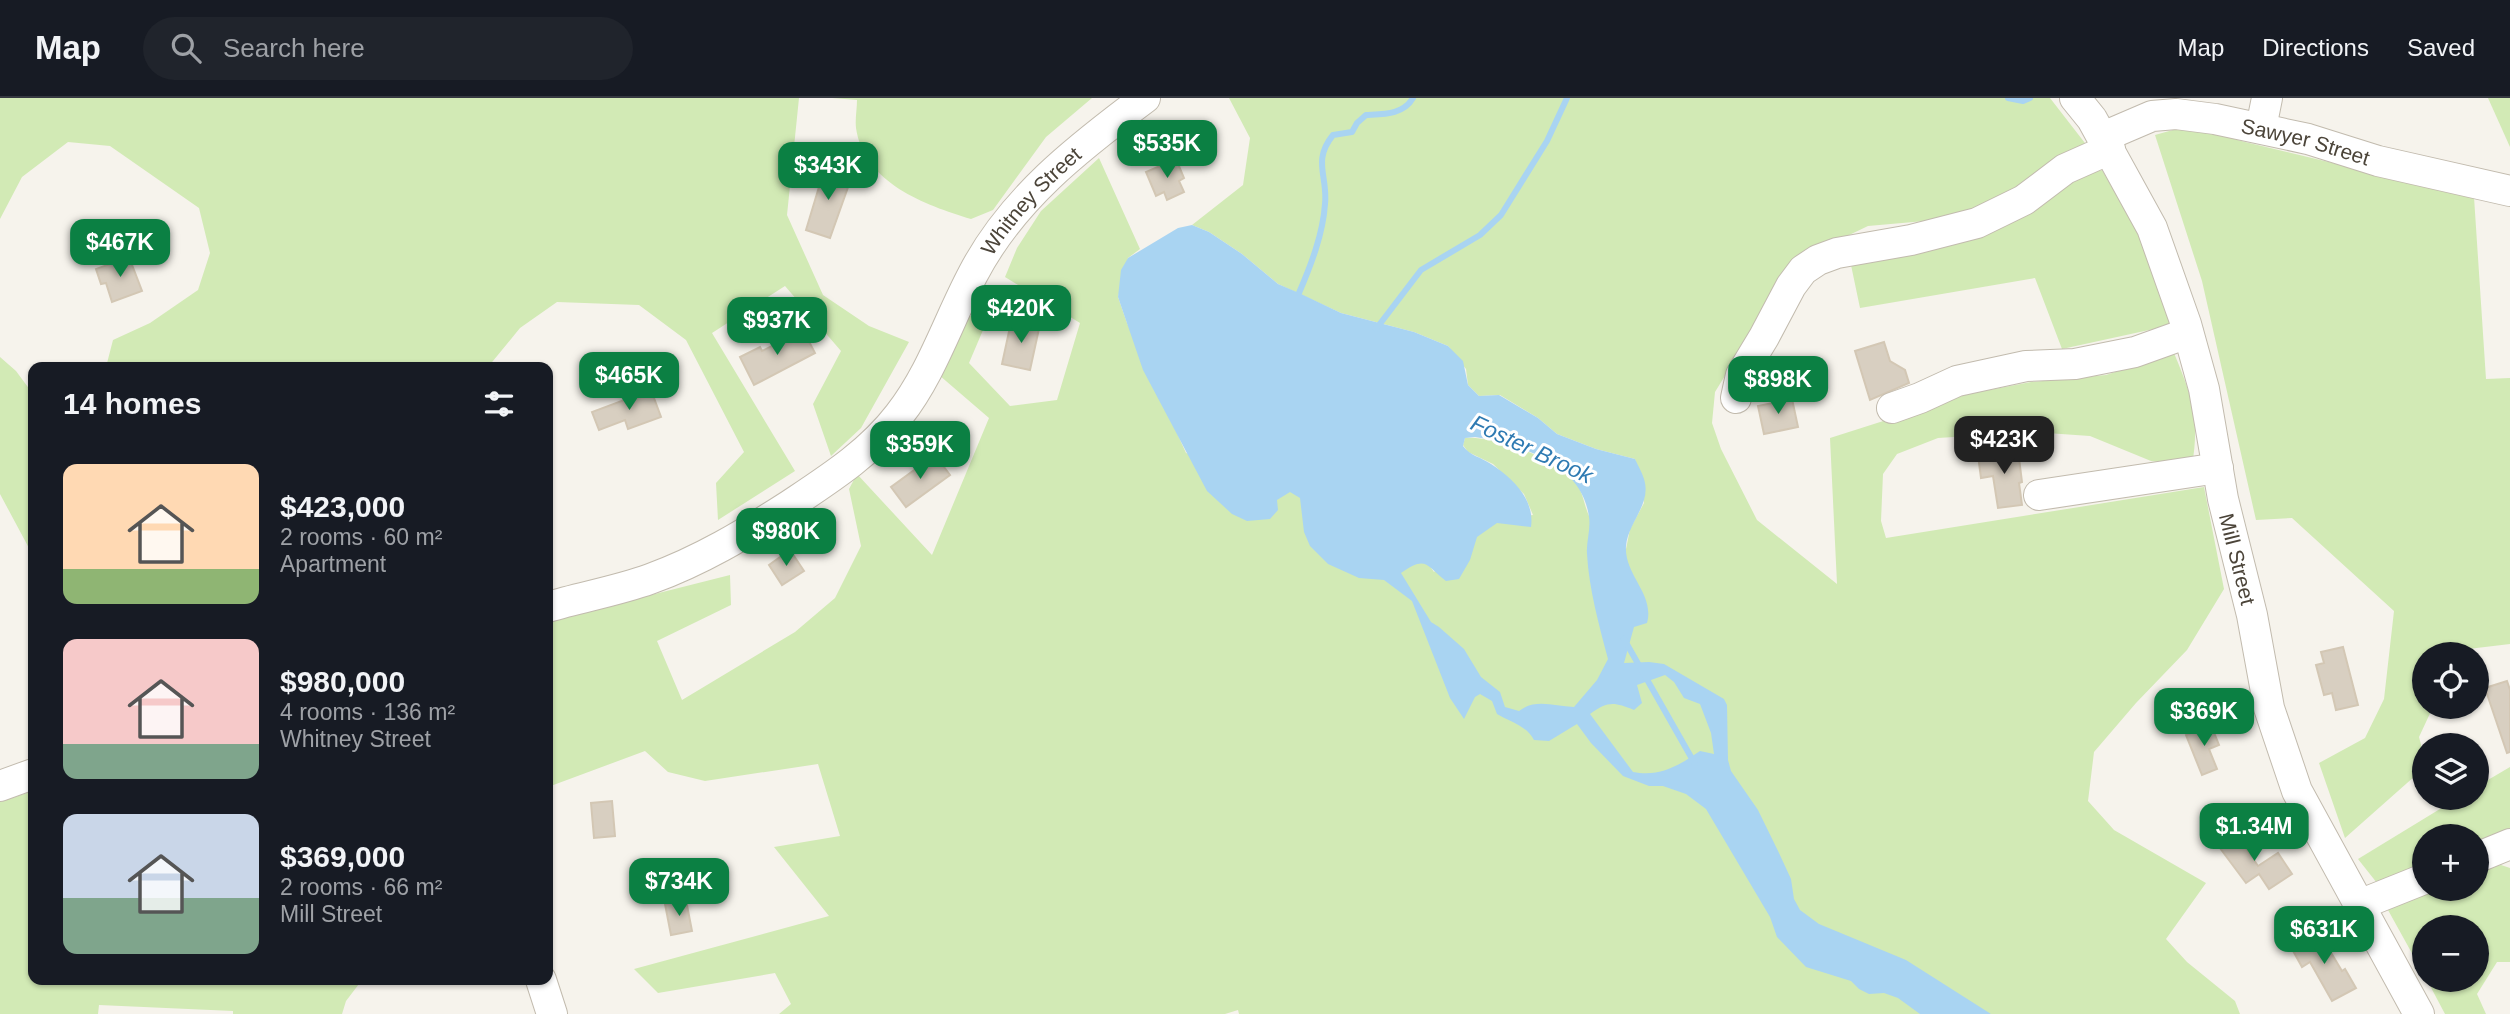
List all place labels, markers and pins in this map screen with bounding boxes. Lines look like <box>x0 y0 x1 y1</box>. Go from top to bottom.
pin: $535K <box>1118 120 1216 180</box>
pin: $343K <box>779 142 877 202</box>
pin: $467K <box>71 220 169 279</box>
pin: $420K <box>972 286 1070 345</box>
pin: $937K <box>728 298 826 357</box>
pin: $465K <box>580 352 678 412</box>
pin: $898K <box>1729 356 1827 416</box>
pin: $423K <box>1955 416 2053 476</box>
pin: $359K <box>871 422 969 481</box>
pin: $980K <box>737 508 835 568</box>
pin: $369K <box>2155 688 2253 748</box>
pin: $1.34M <box>2197 804 2311 863</box>
pin: $734K <box>630 858 728 918</box>
pin: $631K <box>2275 906 2373 966</box>

